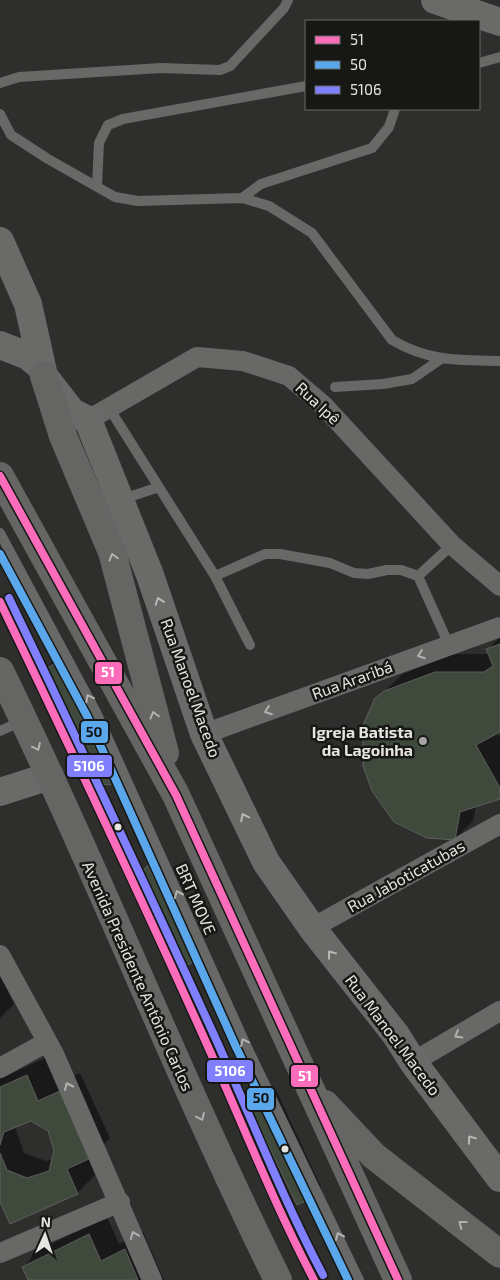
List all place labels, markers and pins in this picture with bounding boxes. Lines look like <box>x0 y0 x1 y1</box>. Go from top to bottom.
place label: Igreja Batista da Lagoinha <box>312 722 413 759</box>
marker: Igreja Batista da Lagoinha <box>417 735 429 747</box>
unlabelled marker <box>113 822 123 832</box>
unlabelled marker <box>280 1144 290 1154</box>

